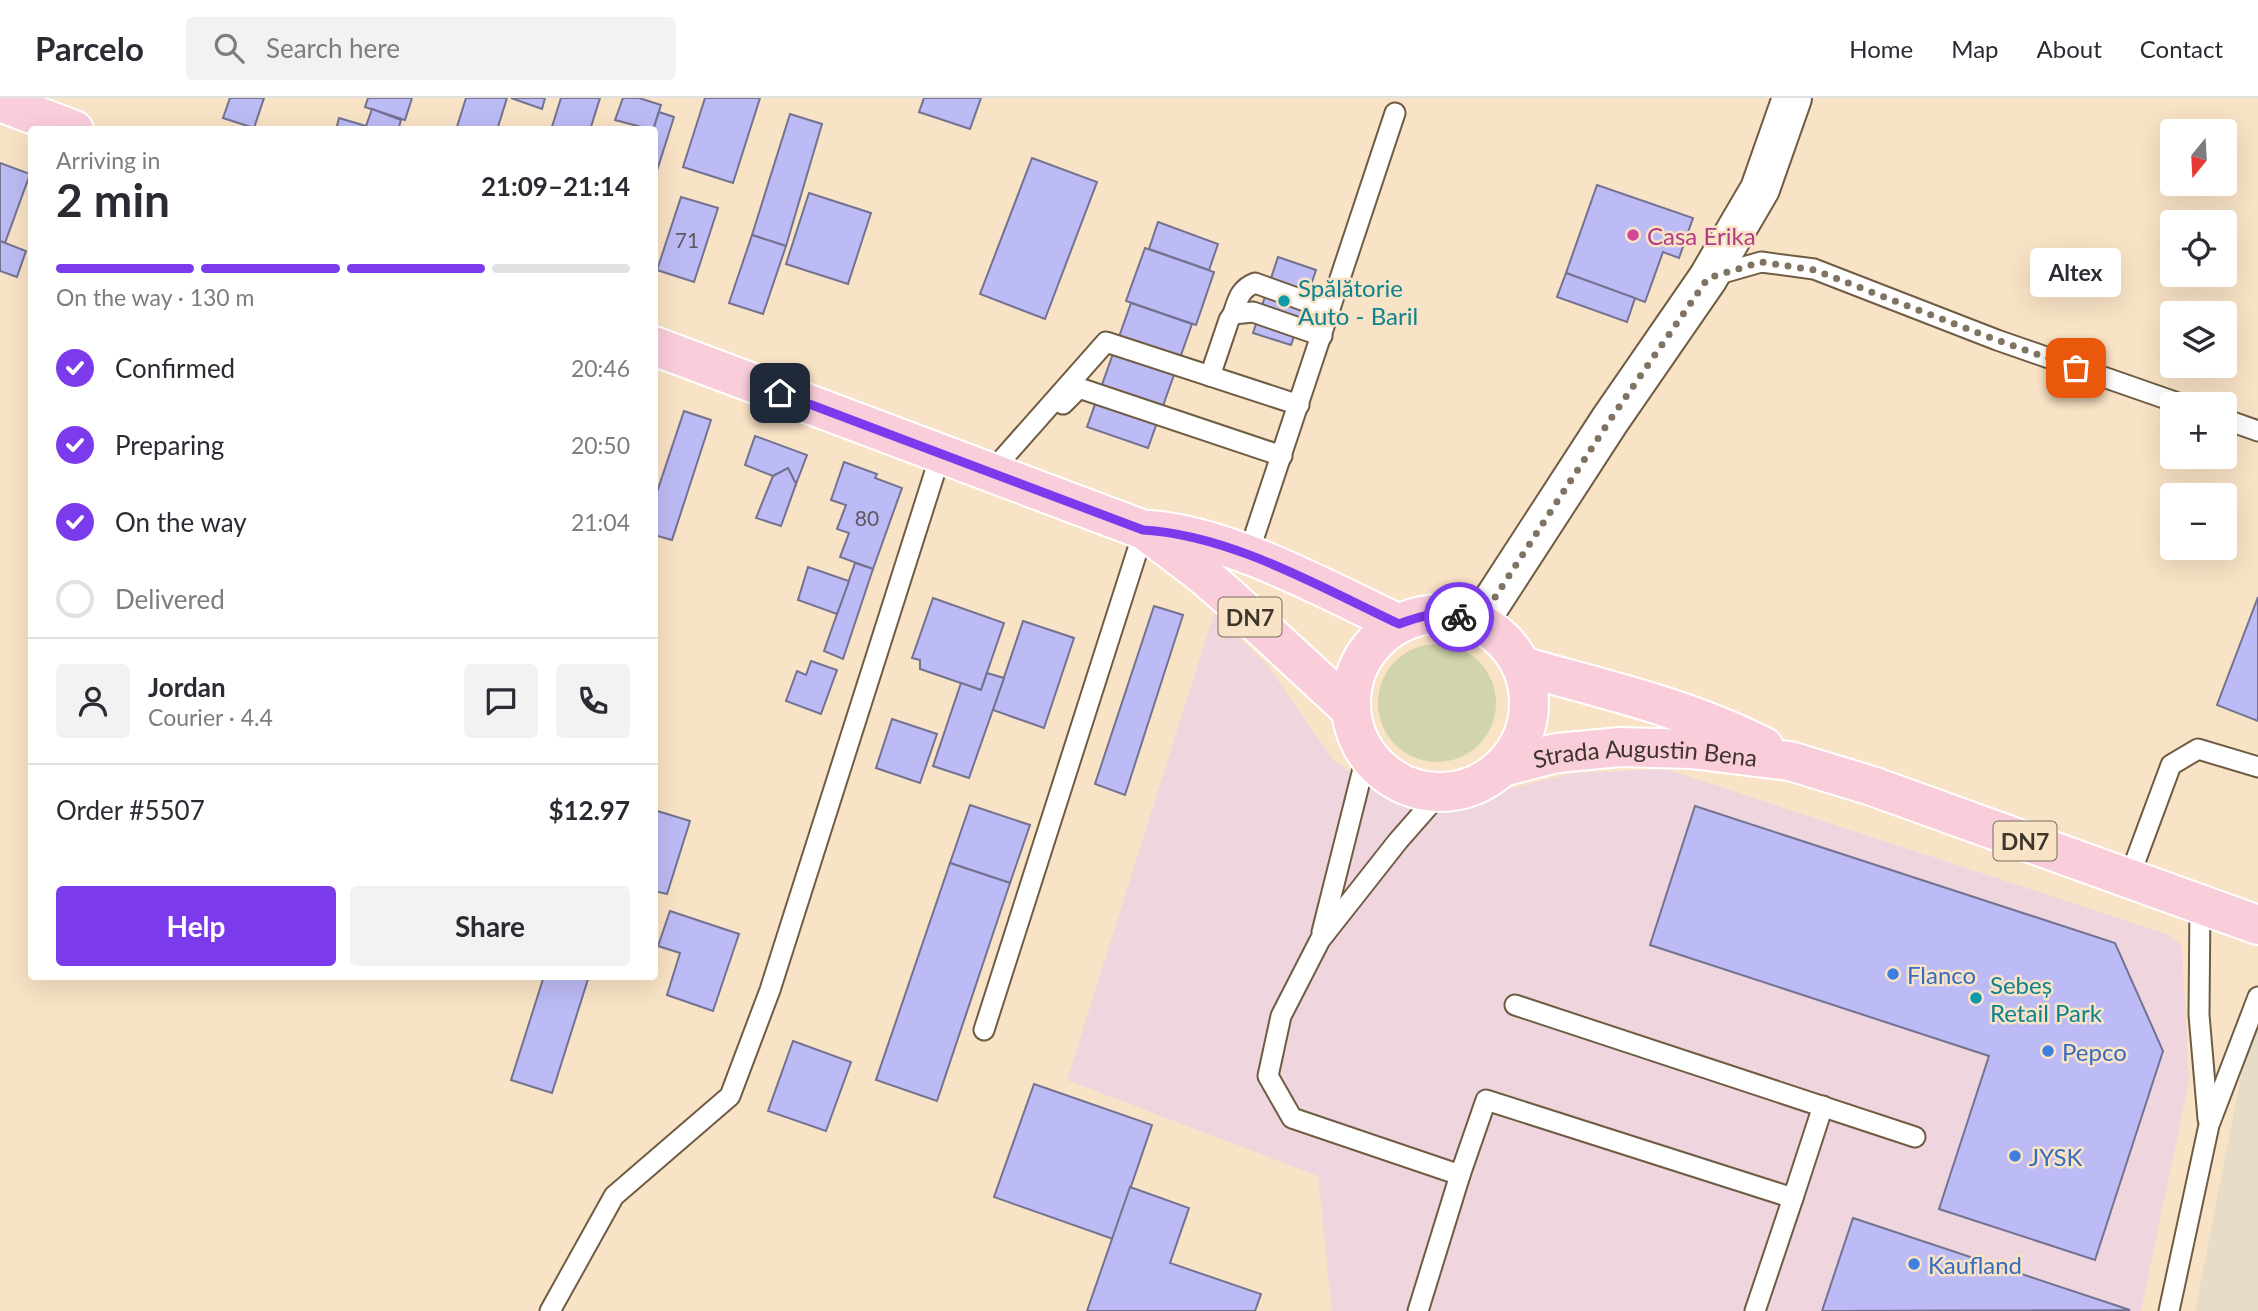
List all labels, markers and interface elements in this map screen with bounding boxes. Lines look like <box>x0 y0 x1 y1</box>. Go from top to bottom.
search box <box>186 17 676 80</box>
text: Parcelo <box>35 28 144 68</box>
icon: search <box>210 29 248 67</box>
text: Search here <box>266 32 400 64</box>
text: Home <box>1849 34 1913 63</box>
text: Map <box>1951 34 1999 63</box>
text: About <box>2037 34 2102 63</box>
text: Contact <box>2140 34 2223 63</box>
north arrow <box>2160 119 2236 196</box>
map controls <box>2160 119 2237 560</box>
text: Arriving in <box>56 146 160 174</box>
text: 21:09–21:14 <box>481 170 630 202</box>
text: 2 min <box>56 172 170 227</box>
button: locate <box>2160 210 2237 287</box>
place label: Casa Erika <box>1647 221 1756 250</box>
house number: 71 <box>675 227 699 252</box>
marker: Casa Erika <box>1625 227 1641 243</box>
callout: Altex <box>2030 249 2122 298</box>
text: Altex <box>2048 258 2103 286</box>
place label: Spălătorie Auto - Baril <box>1298 273 1418 330</box>
text: On the way · 130 m <box>56 283 255 311</box>
marker: Spălătorie Auto - Baril <box>1276 293 1292 309</box>
button: layers <box>2160 301 2237 378</box>
pin <box>2046 338 2106 398</box>
icon: check <box>56 349 94 387</box>
icon: bag <box>2057 349 2095 387</box>
text: Confirmed <box>115 352 235 384</box>
text: 20:46 <box>571 354 630 382</box>
pin <box>750 363 810 423</box>
icon: home <box>761 374 799 412</box>
button: + <box>2160 392 2237 469</box>
icon: check <box>56 426 94 464</box>
text: Preparing <box>115 429 224 461</box>
text: 20:50 <box>571 431 630 459</box>
button: − <box>2160 483 2237 560</box>
icon: check <box>56 503 94 541</box>
house number: 80 <box>855 505 879 530</box>
text: On the way <box>115 506 247 538</box>
text: 21:04 <box>571 508 630 536</box>
courier <box>1424 582 1494 652</box>
text: Delivered <box>115 583 225 615</box>
road number: DN7 <box>1218 597 1282 636</box>
icon: bike <box>1440 598 1478 636</box>
button: person <box>56 664 130 738</box>
button: chat <box>464 664 538 738</box>
button: phone <box>556 664 630 738</box>
text: Jordan <box>148 671 226 703</box>
text: Courier · 4.4 <box>148 703 273 731</box>
street label: Strada Augustin Bena <box>1530 732 1759 773</box>
text: Order #5507 <box>56 794 205 826</box>
text: $12.97 <box>548 794 630 826</box>
road number: DN7 <box>1994 821 2056 860</box>
button: Help <box>56 886 336 966</box>
button: Share <box>350 886 630 966</box>
place label: Flanco <box>1907 960 1976 989</box>
marker: Flanco <box>1885 966 1901 982</box>
place label: Sebeș Retail Park <box>1990 970 2103 1027</box>
marker: Sebeș Retail Park <box>1968 990 1984 1006</box>
place label: Pepco <box>2062 1037 2127 1066</box>
marker: Pepco <box>2040 1043 2056 1059</box>
place label: JYSK <box>2029 1142 2083 1171</box>
marker: JYSK <box>2007 1148 2023 1164</box>
place label: Kaufland <box>1928 1250 2022 1279</box>
marker: Kaufland <box>1906 1256 1922 1272</box>

